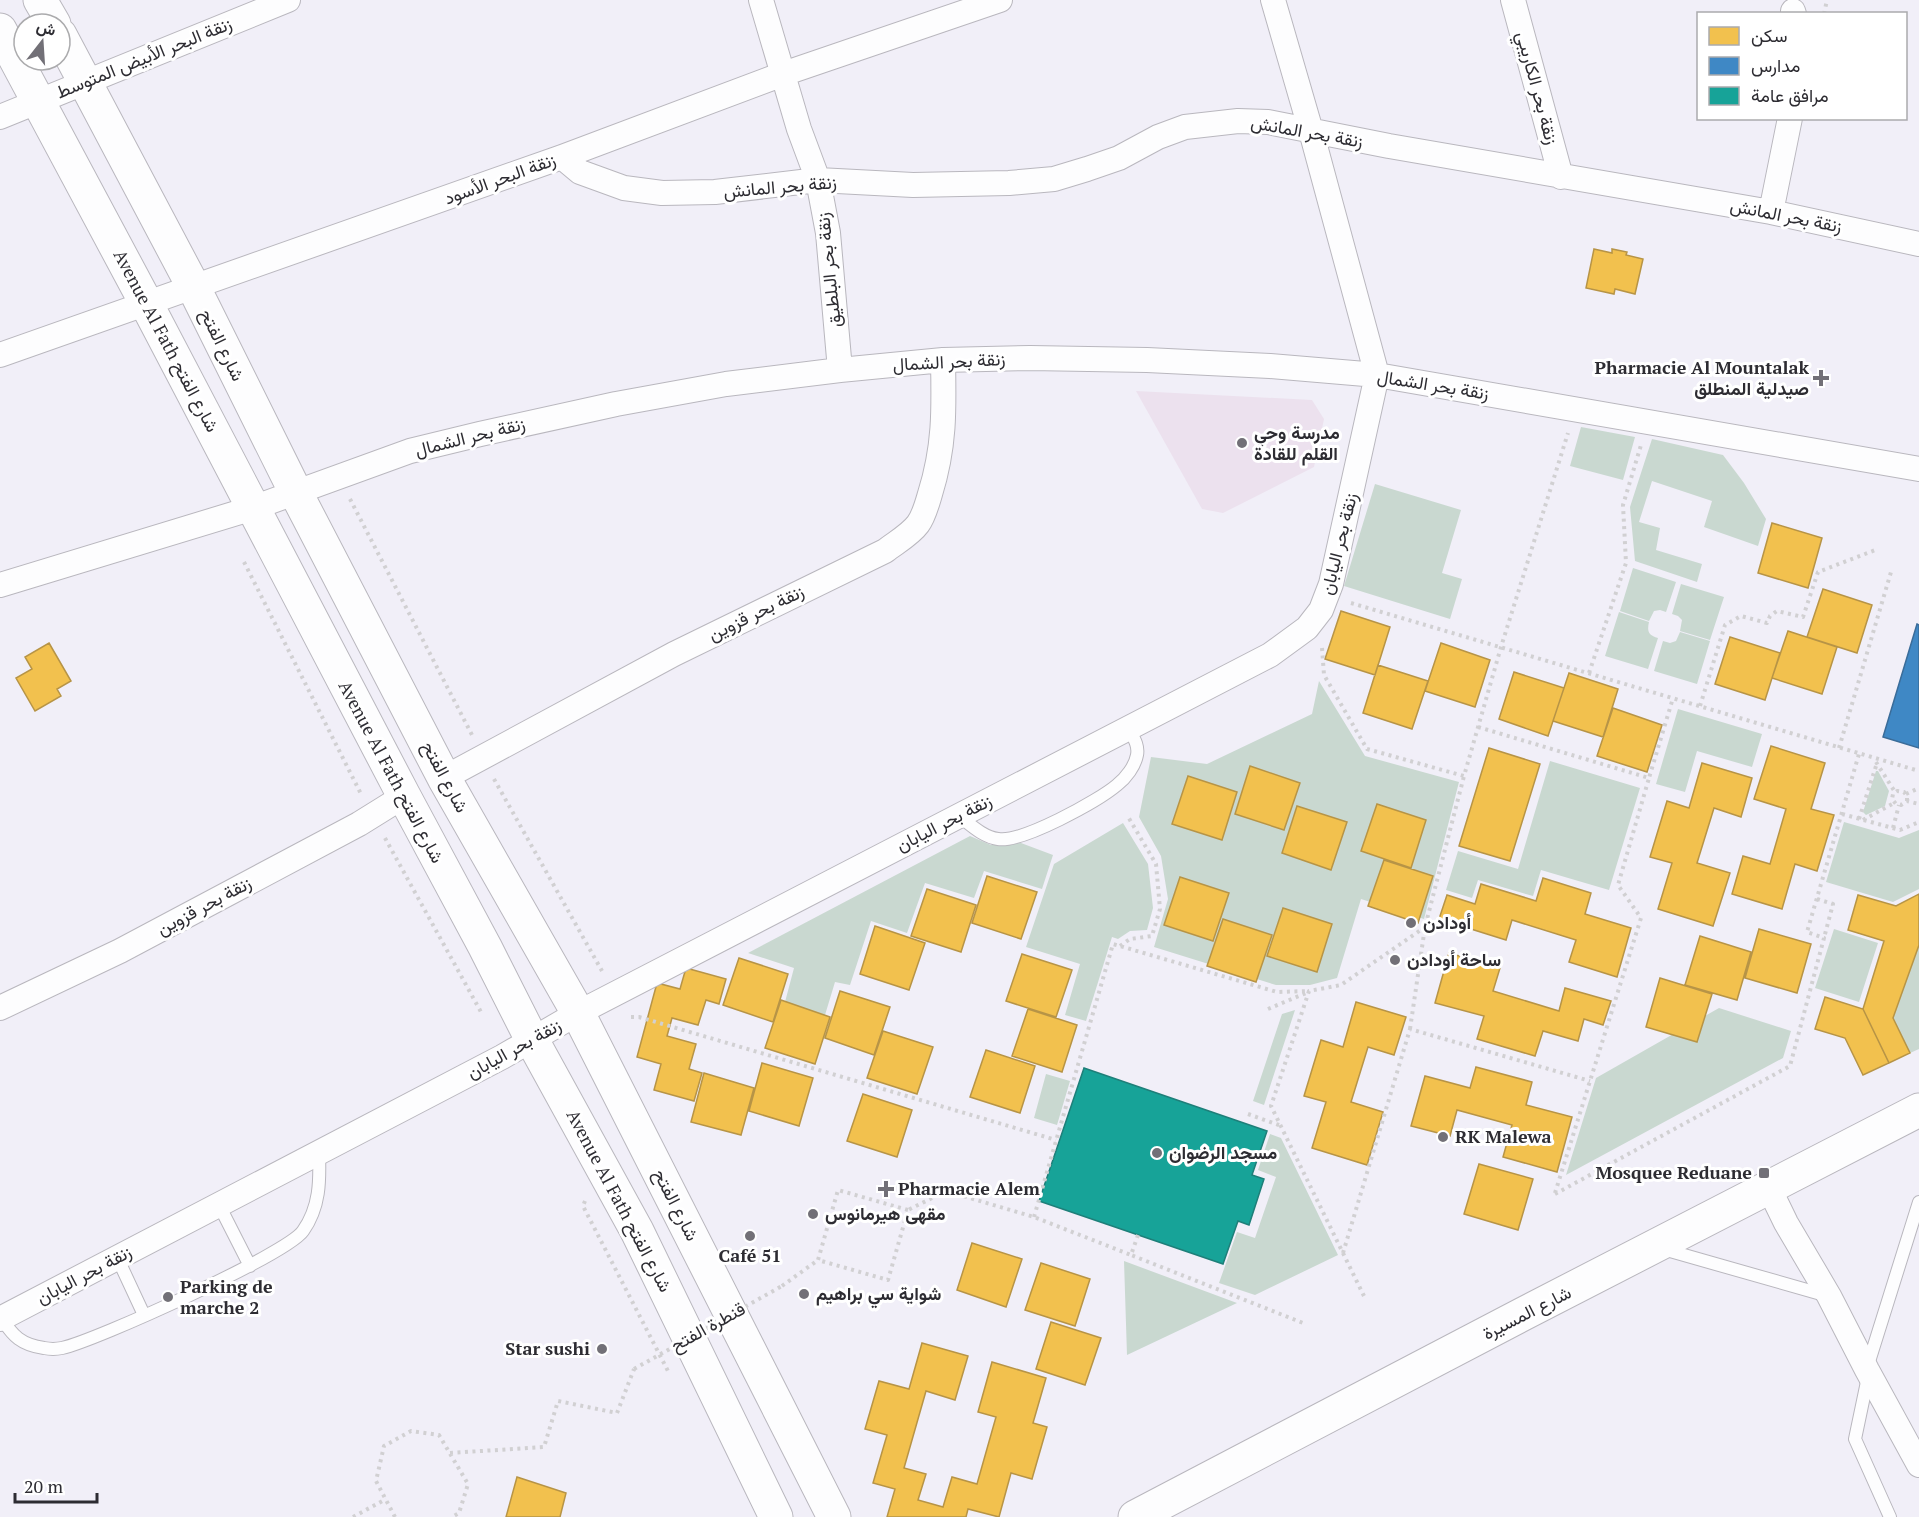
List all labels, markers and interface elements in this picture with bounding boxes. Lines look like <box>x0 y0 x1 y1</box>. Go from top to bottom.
street label: زنقة البحر الأبيض المتوسط <box>52 11 235 103</box>
north arrow <box>12 12 72 72</box>
legend <box>1697 12 1907 120</box>
text: ش <box>34 14 59 41</box>
text: سكن <box>1751 23 1787 47</box>
street label: زنقة بحر الكاريبي <box>1507 28 1565 148</box>
text: مدارس <box>1751 53 1800 77</box>
text: مرافق عامة <box>1751 83 1829 107</box>
street label: زنقة بحر المانش <box>1249 109 1365 153</box>
street label: زنقة البحر الأسود <box>441 147 559 209</box>
street label: زنقة بحر المانش <box>722 169 837 203</box>
street label: زنقة بحر المانش <box>1728 192 1844 238</box>
street label: زنقة بحر البلطيق <box>810 211 846 329</box>
street label: Avenue Al Fath شارع الفتح <box>109 246 223 436</box>
street label: شارع الفتح <box>195 305 249 385</box>
street label: زنقة بحر الشمال <box>892 346 1006 376</box>
place label: Pharmacie Al Mountalak صيدلية المنطلق <box>1595 355 1809 400</box>
street label: زنقة بحر الشمال <box>1376 363 1491 405</box>
marker: Pharmacie Al Mountalak صيدلية المنطلق <box>1814 371 1828 385</box>
street label: زنقة بحر الشمال <box>412 411 527 461</box>
place label: مدرسة وحي القلم للقادة <box>1254 420 1340 466</box>
marker: مدرسة وحي القلم للقادة <box>1235 436 1249 450</box>
street label: زنقة بحر اليابان <box>1314 490 1362 597</box>
street label: زنقة بحر قزوين <box>704 579 807 646</box>
street label: Avenue Al Fath شارع الفتح <box>334 677 448 867</box>
street label: شارع الفتح <box>417 738 473 816</box>
street label: زنقة بحر اليابان <box>892 788 996 857</box>
street label: زنقة بحر قزوين <box>152 870 255 940</box>
place label: أودادن <box>1423 910 1471 934</box>
marker: أودادن <box>1404 916 1418 930</box>
place label: ساحة أودادن <box>1407 947 1501 971</box>
marker: ساحة أودادن <box>1388 953 1402 967</box>
street label: زنقة بحر اليابان <box>462 1012 565 1084</box>
street label: Avenue Al Fath شارع الفتح <box>562 1106 676 1296</box>
place label: RK Malewa <box>1455 1124 1552 1148</box>
marker: RK Malewa <box>1436 1130 1450 1144</box>
place label: مسجد الرضوان <box>1169 1140 1277 1164</box>
marker: مسجد الرضوان <box>1150 1146 1164 1160</box>
place label: Mosquee Reduane <box>1595 1160 1752 1184</box>
street label: شارع الفتح <box>649 1165 703 1245</box>
marker: Mosquee Reduane <box>1757 1166 1771 1180</box>
place label: Pharmacie Alem <box>898 1176 1040 1200</box>
marker: Pharmacie Alem <box>879 1182 893 1196</box>
place label: مقهى هيرمانوس <box>825 1201 946 1225</box>
marker: مقهى هيرمانوس <box>806 1207 820 1221</box>
marker: Café 51 <box>743 1229 757 1243</box>
street label: زنقة بحر اليابان <box>32 1239 135 1309</box>
place label: Café 51 <box>718 1243 782 1267</box>
place label: Parking de marche 2 <box>180 1274 273 1319</box>
street label: شارع المسيرة <box>1478 1280 1575 1346</box>
place label: شواية سي براهيم <box>816 1281 941 1309</box>
marker: شواية سي براهيم <box>797 1287 811 1301</box>
marker: Parking de marche 2 <box>161 1290 175 1304</box>
street label: قنطرة الفتح <box>666 1296 750 1357</box>
place label: Star sushi <box>505 1336 590 1360</box>
marker: Star sushi <box>595 1342 609 1356</box>
scale bar <box>15 1466 98 1504</box>
text: 20 m <box>24 1474 64 1498</box>

